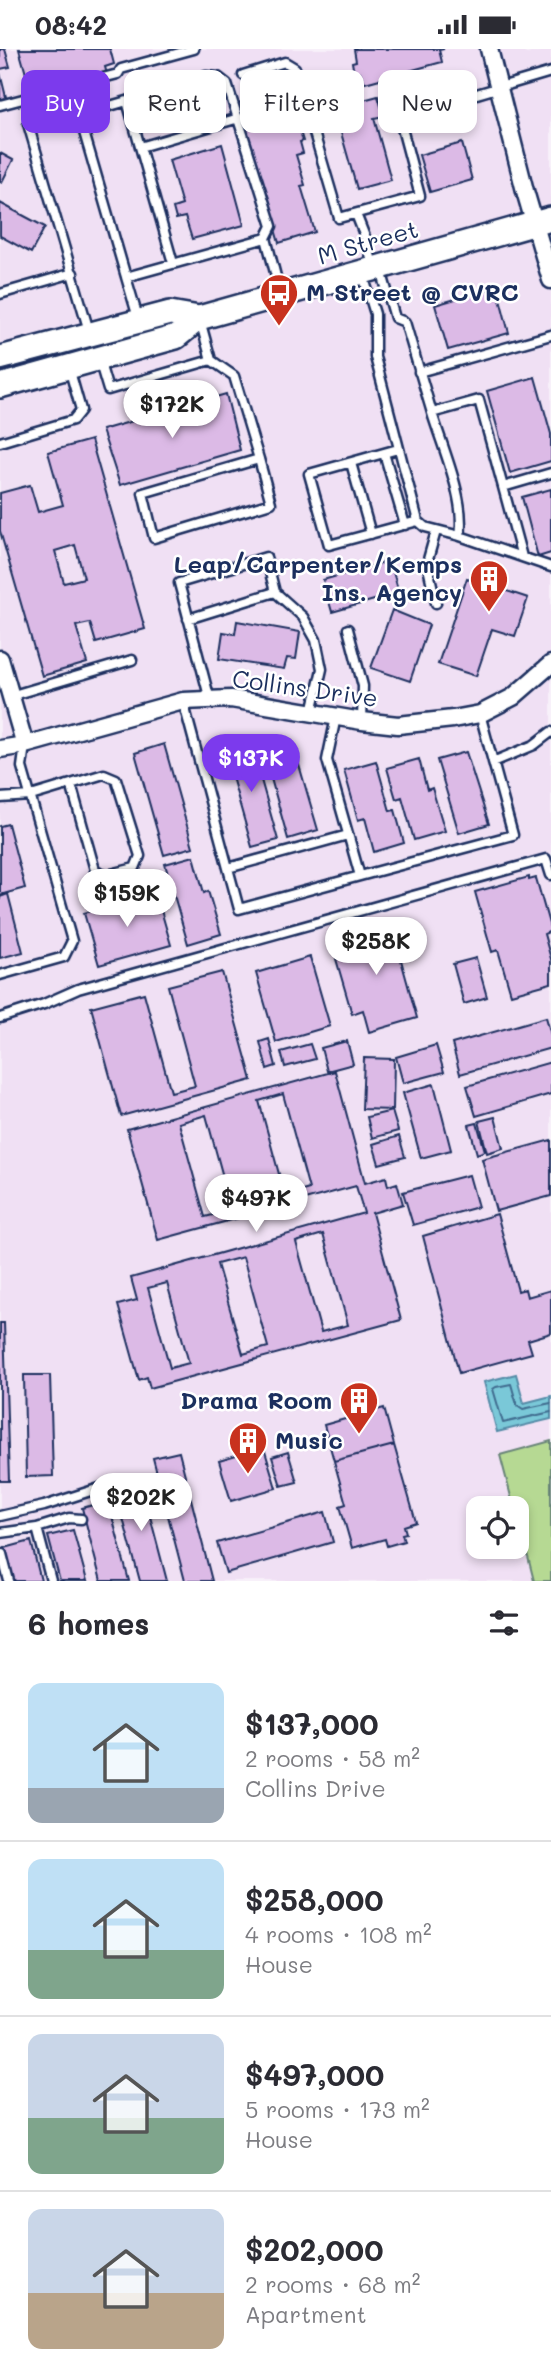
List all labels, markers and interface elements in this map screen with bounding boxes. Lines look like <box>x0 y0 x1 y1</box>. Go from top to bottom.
text: 08:42 <box>35 8 107 42</box>
chip: Buy <box>21 70 110 133</box>
chip: Rent <box>124 70 226 133</box>
chip: Filters <box>240 70 364 133</box>
chip: New <box>378 70 477 133</box>
street label: M Street <box>314 212 421 271</box>
bus stop icon: M Street @ CVRC <box>258 272 300 327</box>
place label: M Street @ CVRC <box>306 276 519 307</box>
pin: $172K <box>123 381 221 440</box>
text: $172K <box>139 388 205 418</box>
place label: Leap/Carpenter/Kemps Ins. Agency <box>174 548 462 607</box>
building icon: Leap/Carpenter/Kemps Ins. Agency <box>468 558 510 613</box>
street label: Collins Drive <box>230 662 380 713</box>
pin: $137K <box>202 735 300 794</box>
text: $137K <box>218 742 284 772</box>
pin: $159K <box>78 869 176 929</box>
text: $159K <box>94 877 160 907</box>
pin: $258K <box>327 918 425 977</box>
text: $258K <box>341 925 411 955</box>
pin: $497K <box>207 1175 305 1234</box>
text: $497K <box>221 1182 291 1212</box>
building icon: Drama Room <box>338 1380 380 1435</box>
place label: Drama Room <box>180 1384 332 1415</box>
building icon: Music <box>227 1420 269 1475</box>
place label: Music <box>275 1424 343 1455</box>
pin: $202K <box>92 1473 190 1533</box>
text: $202K <box>106 1481 176 1511</box>
map controls <box>466 1496 529 1559</box>
button: locate <box>466 1496 529 1559</box>
text: 6 homes <box>28 1603 149 1643</box>
icon: filters <box>485 1604 523 1642</box>
text: $137,000 <box>245 1703 379 1743</box>
icon: home <box>84 1711 168 1795</box>
text: 2 rooms · 58 m² <box>245 1743 420 1773</box>
text: Collins Drive <box>245 1773 386 1803</box>
text: $258,000 <box>245 1879 384 1919</box>
icon: home <box>84 1887 168 1971</box>
text: 4 rooms · 108 m² <box>245 1919 432 1949</box>
text: House <box>245 1949 313 1979</box>
text: $497,000 <box>245 2054 384 2094</box>
icon: home <box>84 2062 168 2146</box>
text: 5 rooms · 173 m² <box>245 2094 430 2124</box>
text: House <box>245 2124 313 2154</box>
text: $202,000 <box>245 2229 383 2269</box>
icon: home <box>84 2237 168 2321</box>
text: 2 rooms · 68 m² <box>245 2269 420 2299</box>
text: Apartment <box>245 2299 367 2329</box>

